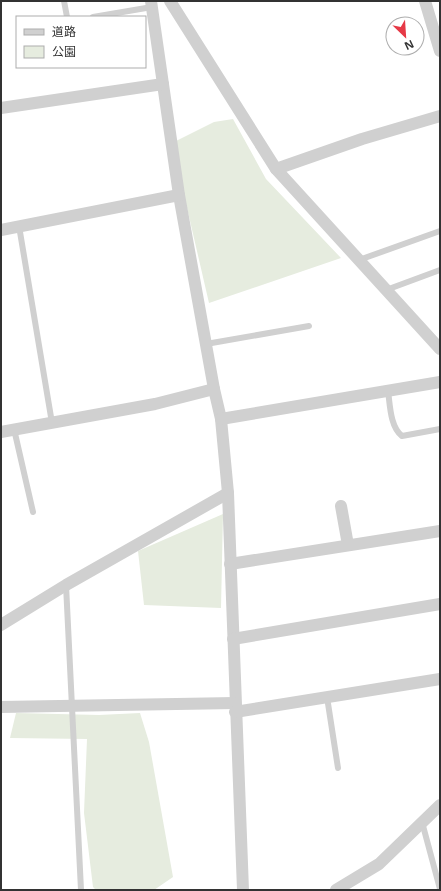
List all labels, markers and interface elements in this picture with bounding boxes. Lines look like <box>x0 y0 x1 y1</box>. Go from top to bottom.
legend <box>16 16 146 68</box>
north arrow <box>385 16 425 56</box>
text: 道路 <box>52 23 76 40</box>
text: N <box>402 37 417 54</box>
text: 公園 <box>52 43 76 60</box>

